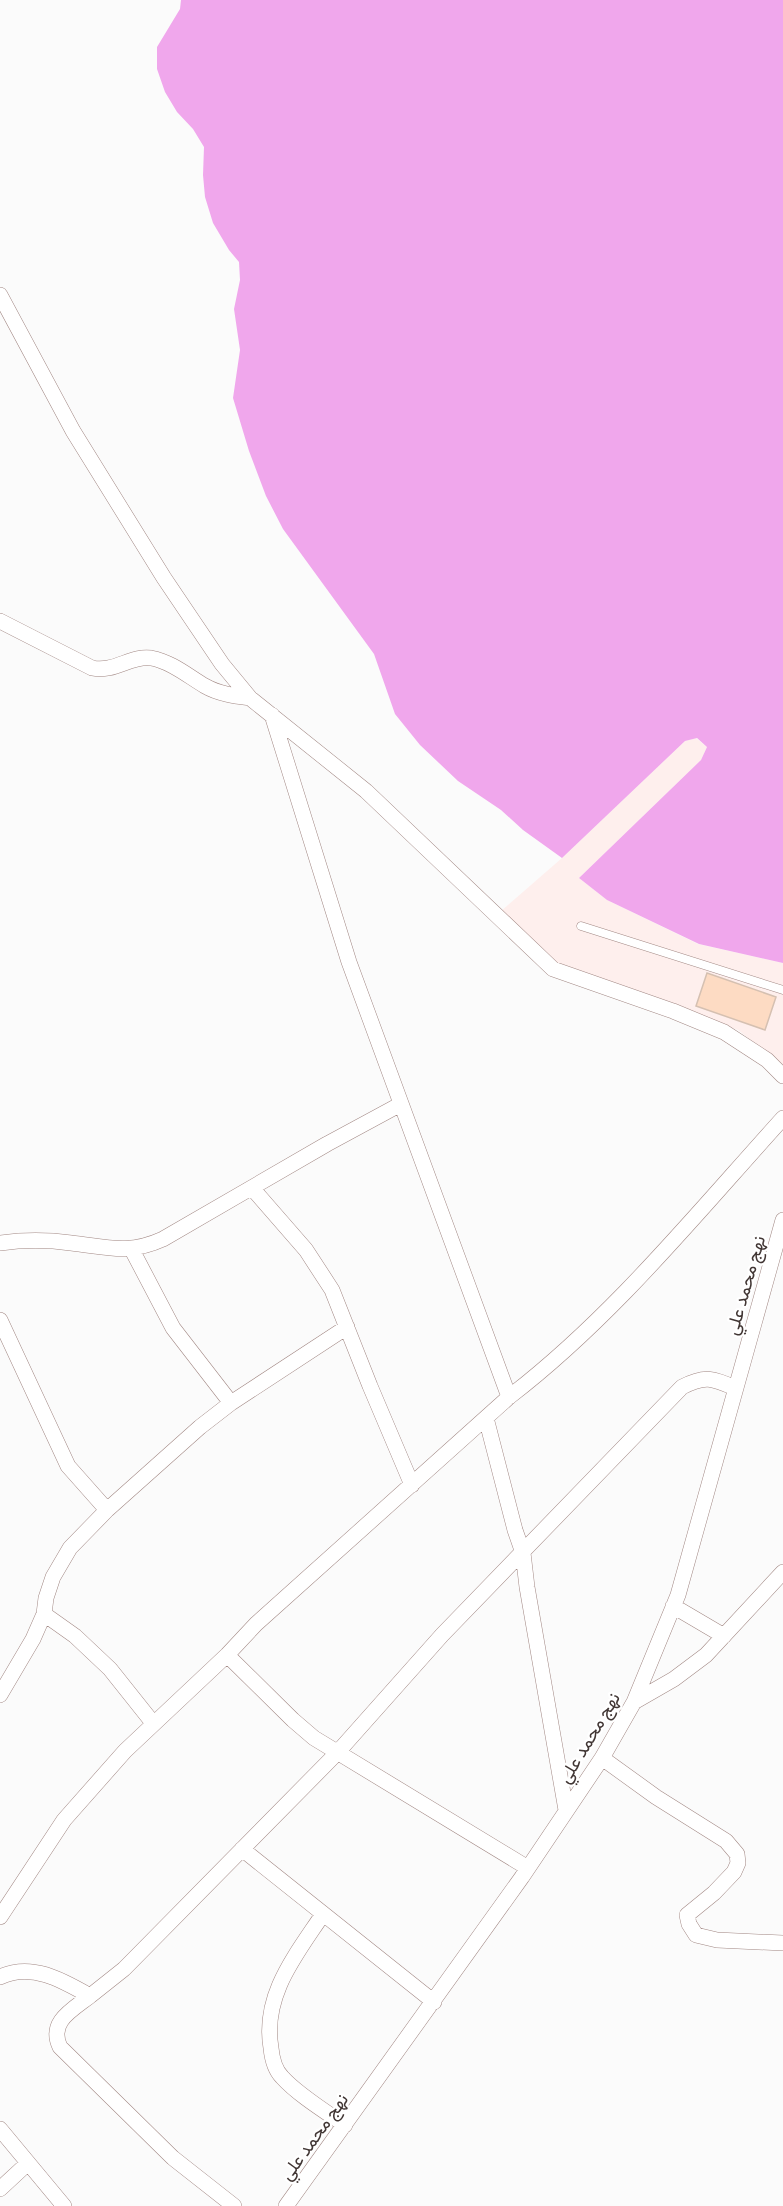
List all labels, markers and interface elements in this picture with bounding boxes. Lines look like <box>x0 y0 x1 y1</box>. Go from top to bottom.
street label: نهج محمد علي <box>717 1232 774 1339</box>
street label: نهج محمد علي <box>550 1686 628 1789</box>
street label: نهج محمد علي <box>272 2087 356 2187</box>

